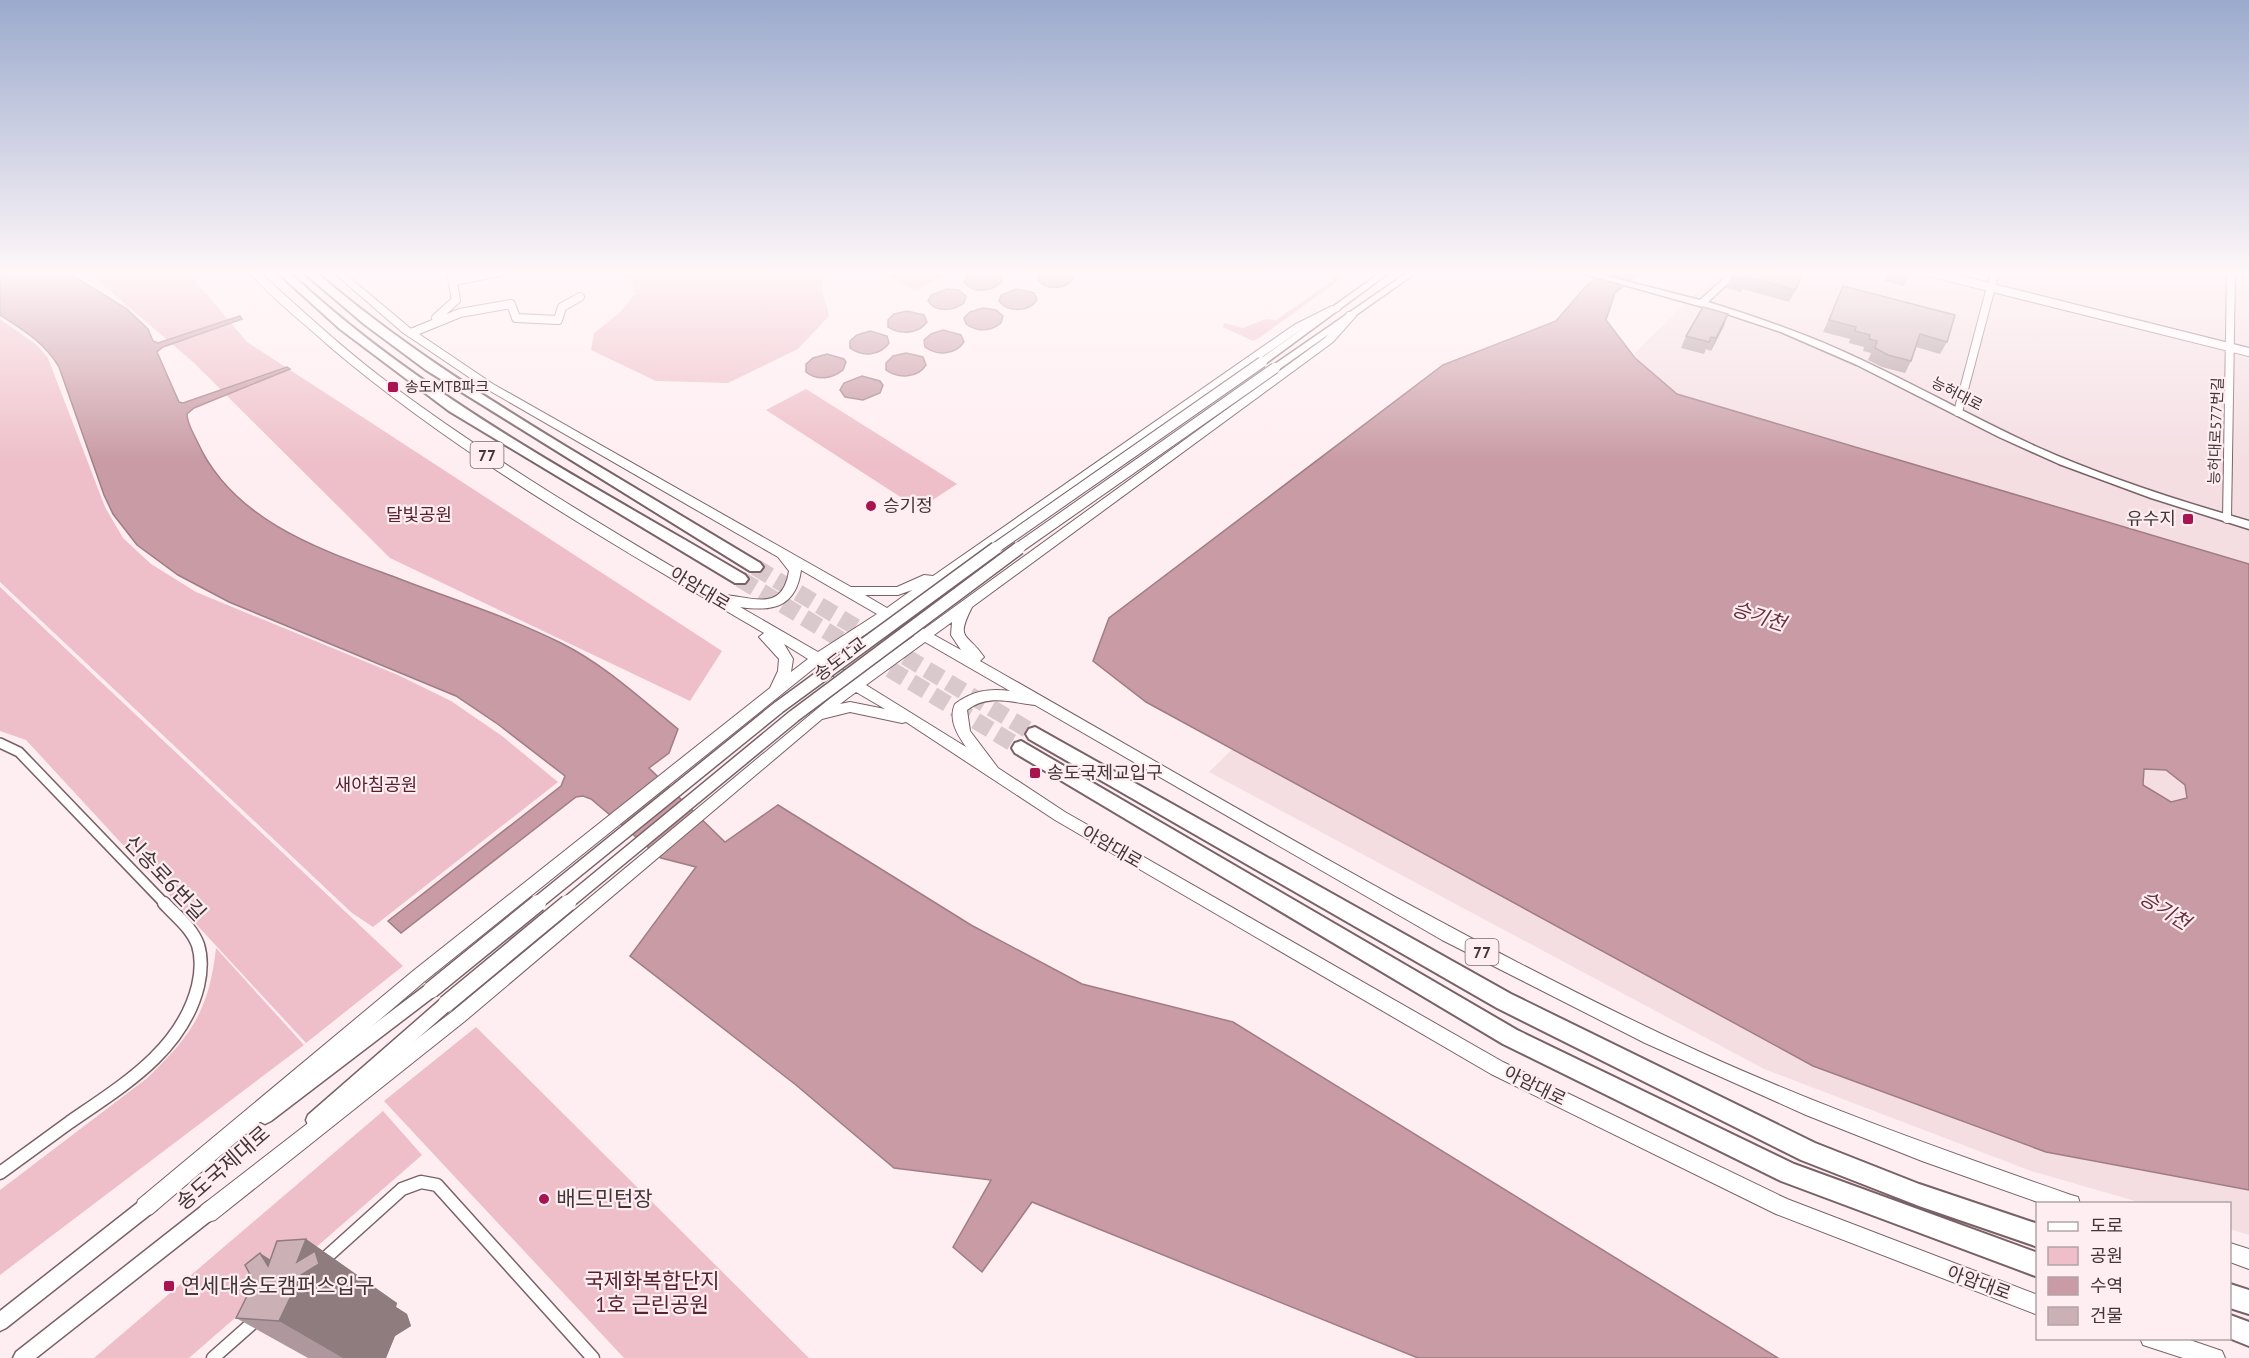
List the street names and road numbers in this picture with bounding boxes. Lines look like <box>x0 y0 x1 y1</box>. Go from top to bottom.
street label: 능허대로 <box>1928 373 1986 415</box>
street label: 능허대로577번길 <box>2204 377 2227 485</box>
road number: 77 <box>470 442 504 468</box>
street label: 아암대로 <box>666 562 735 615</box>
street label: 송도1교 <box>809 632 870 686</box>
street label: 아암대로 <box>1078 820 1147 873</box>
street label: 신송로6번길 <box>119 829 212 926</box>
road number: 77 <box>1466 939 1498 965</box>
street label: 아암대로 <box>1500 1061 1570 1110</box>
street label: 송도국제대로 <box>170 1119 275 1216</box>
street label: 아암대로 <box>1944 1260 2014 1305</box>

